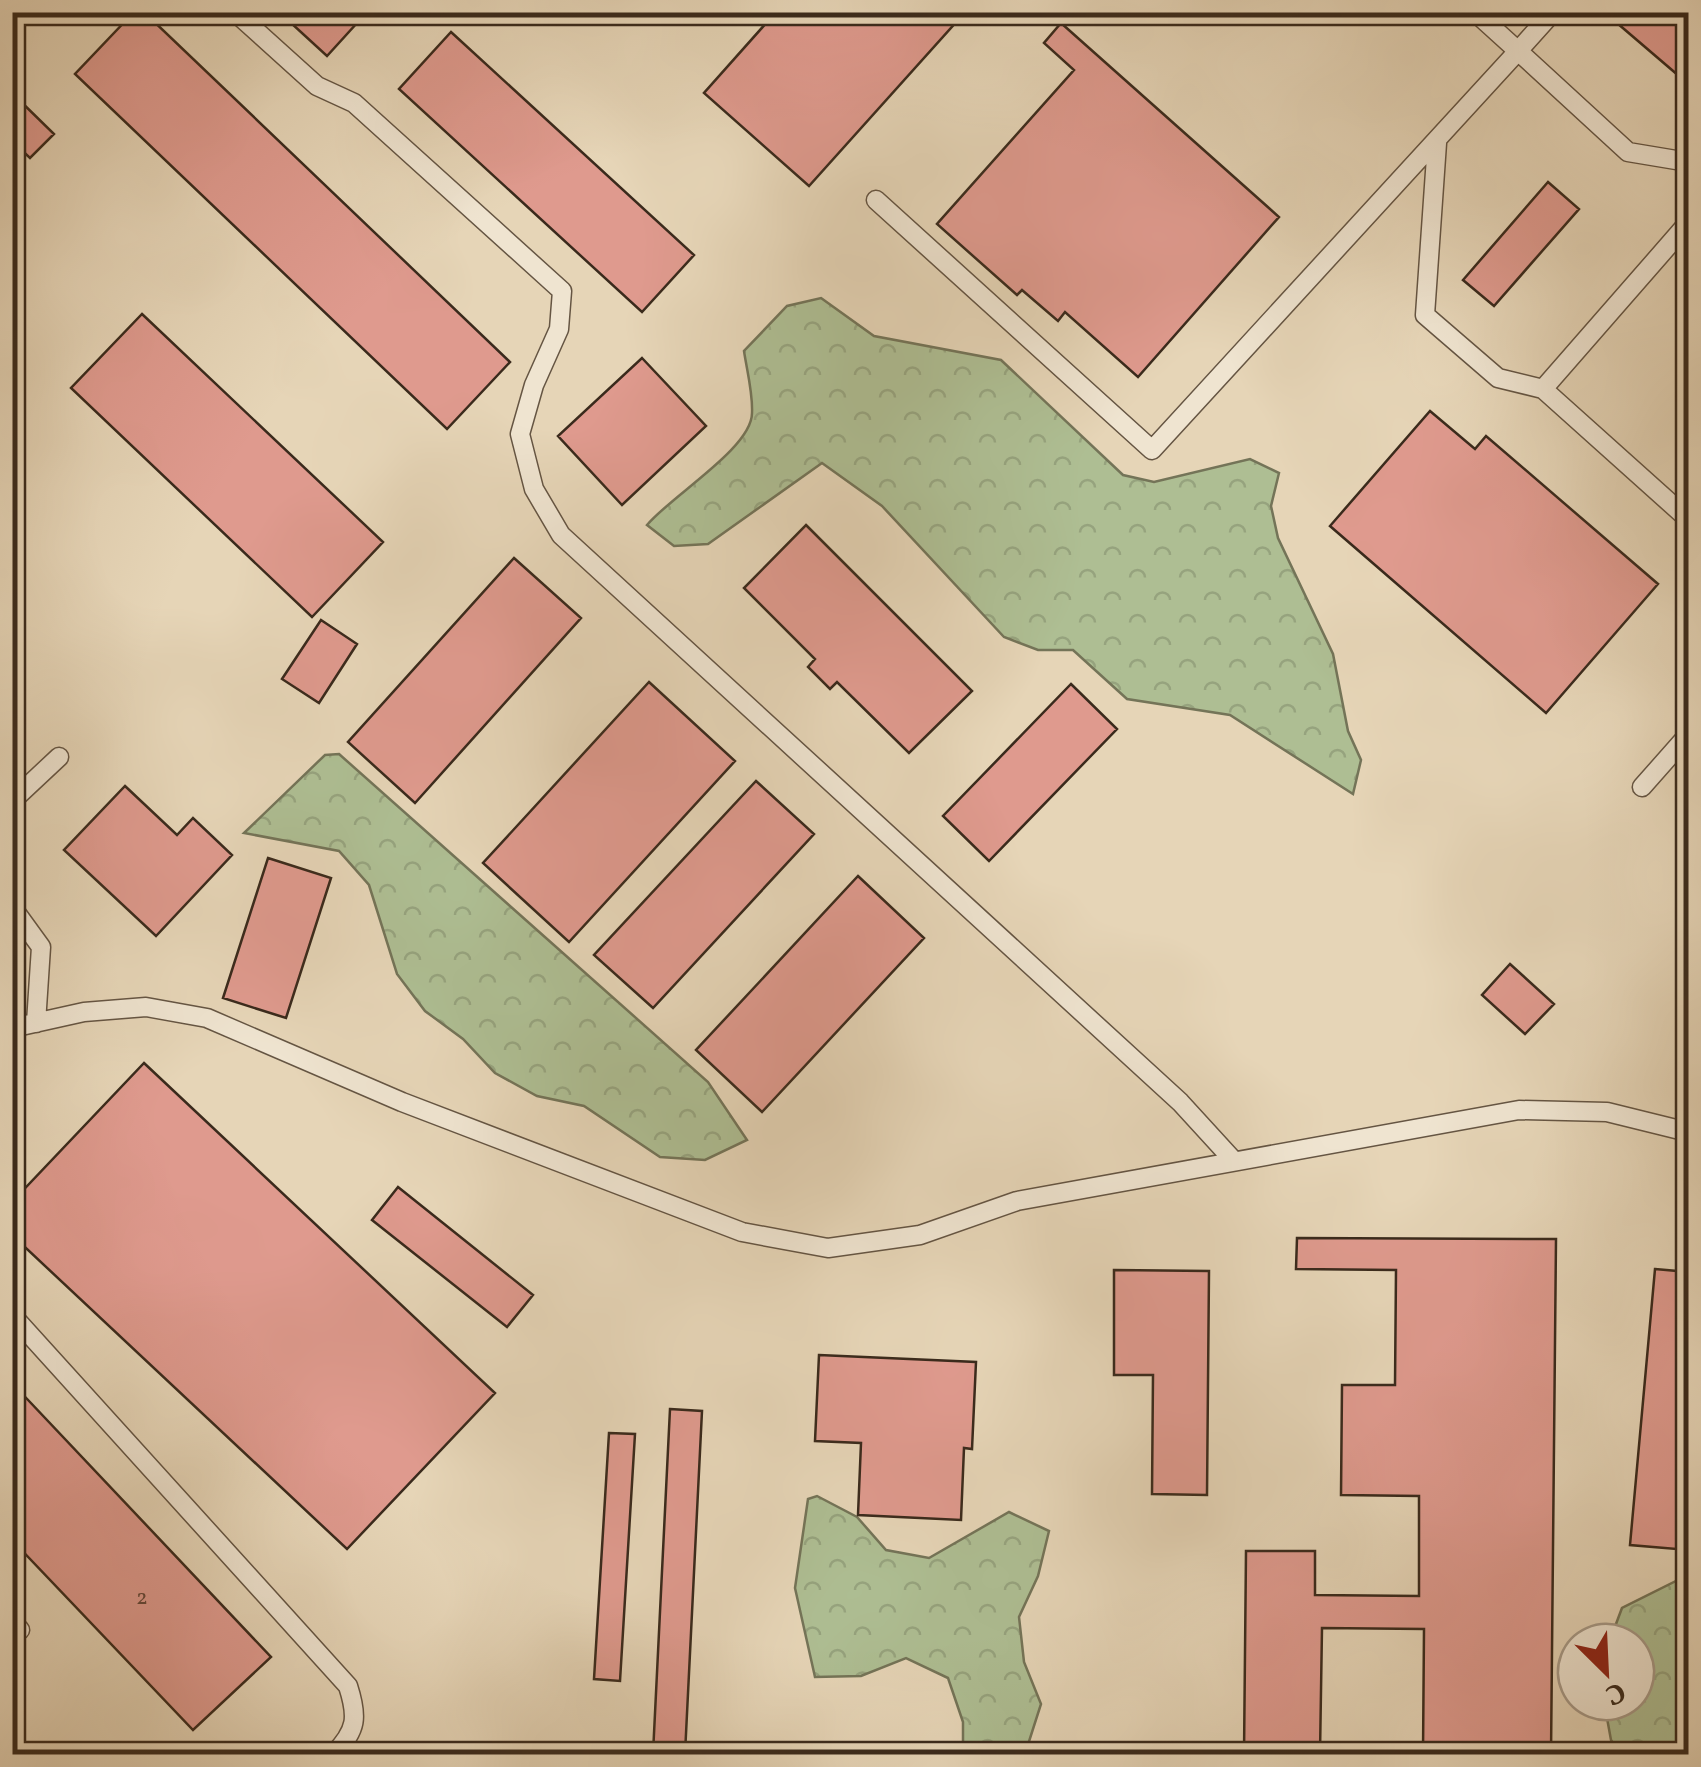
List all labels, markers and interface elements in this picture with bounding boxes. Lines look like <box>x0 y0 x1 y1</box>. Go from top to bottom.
house number: 2 <box>136 1583 148 1614</box>
north arrow <box>1556 1622 1656 1722</box>
text: С <box>1599 1671 1631 1714</box>

